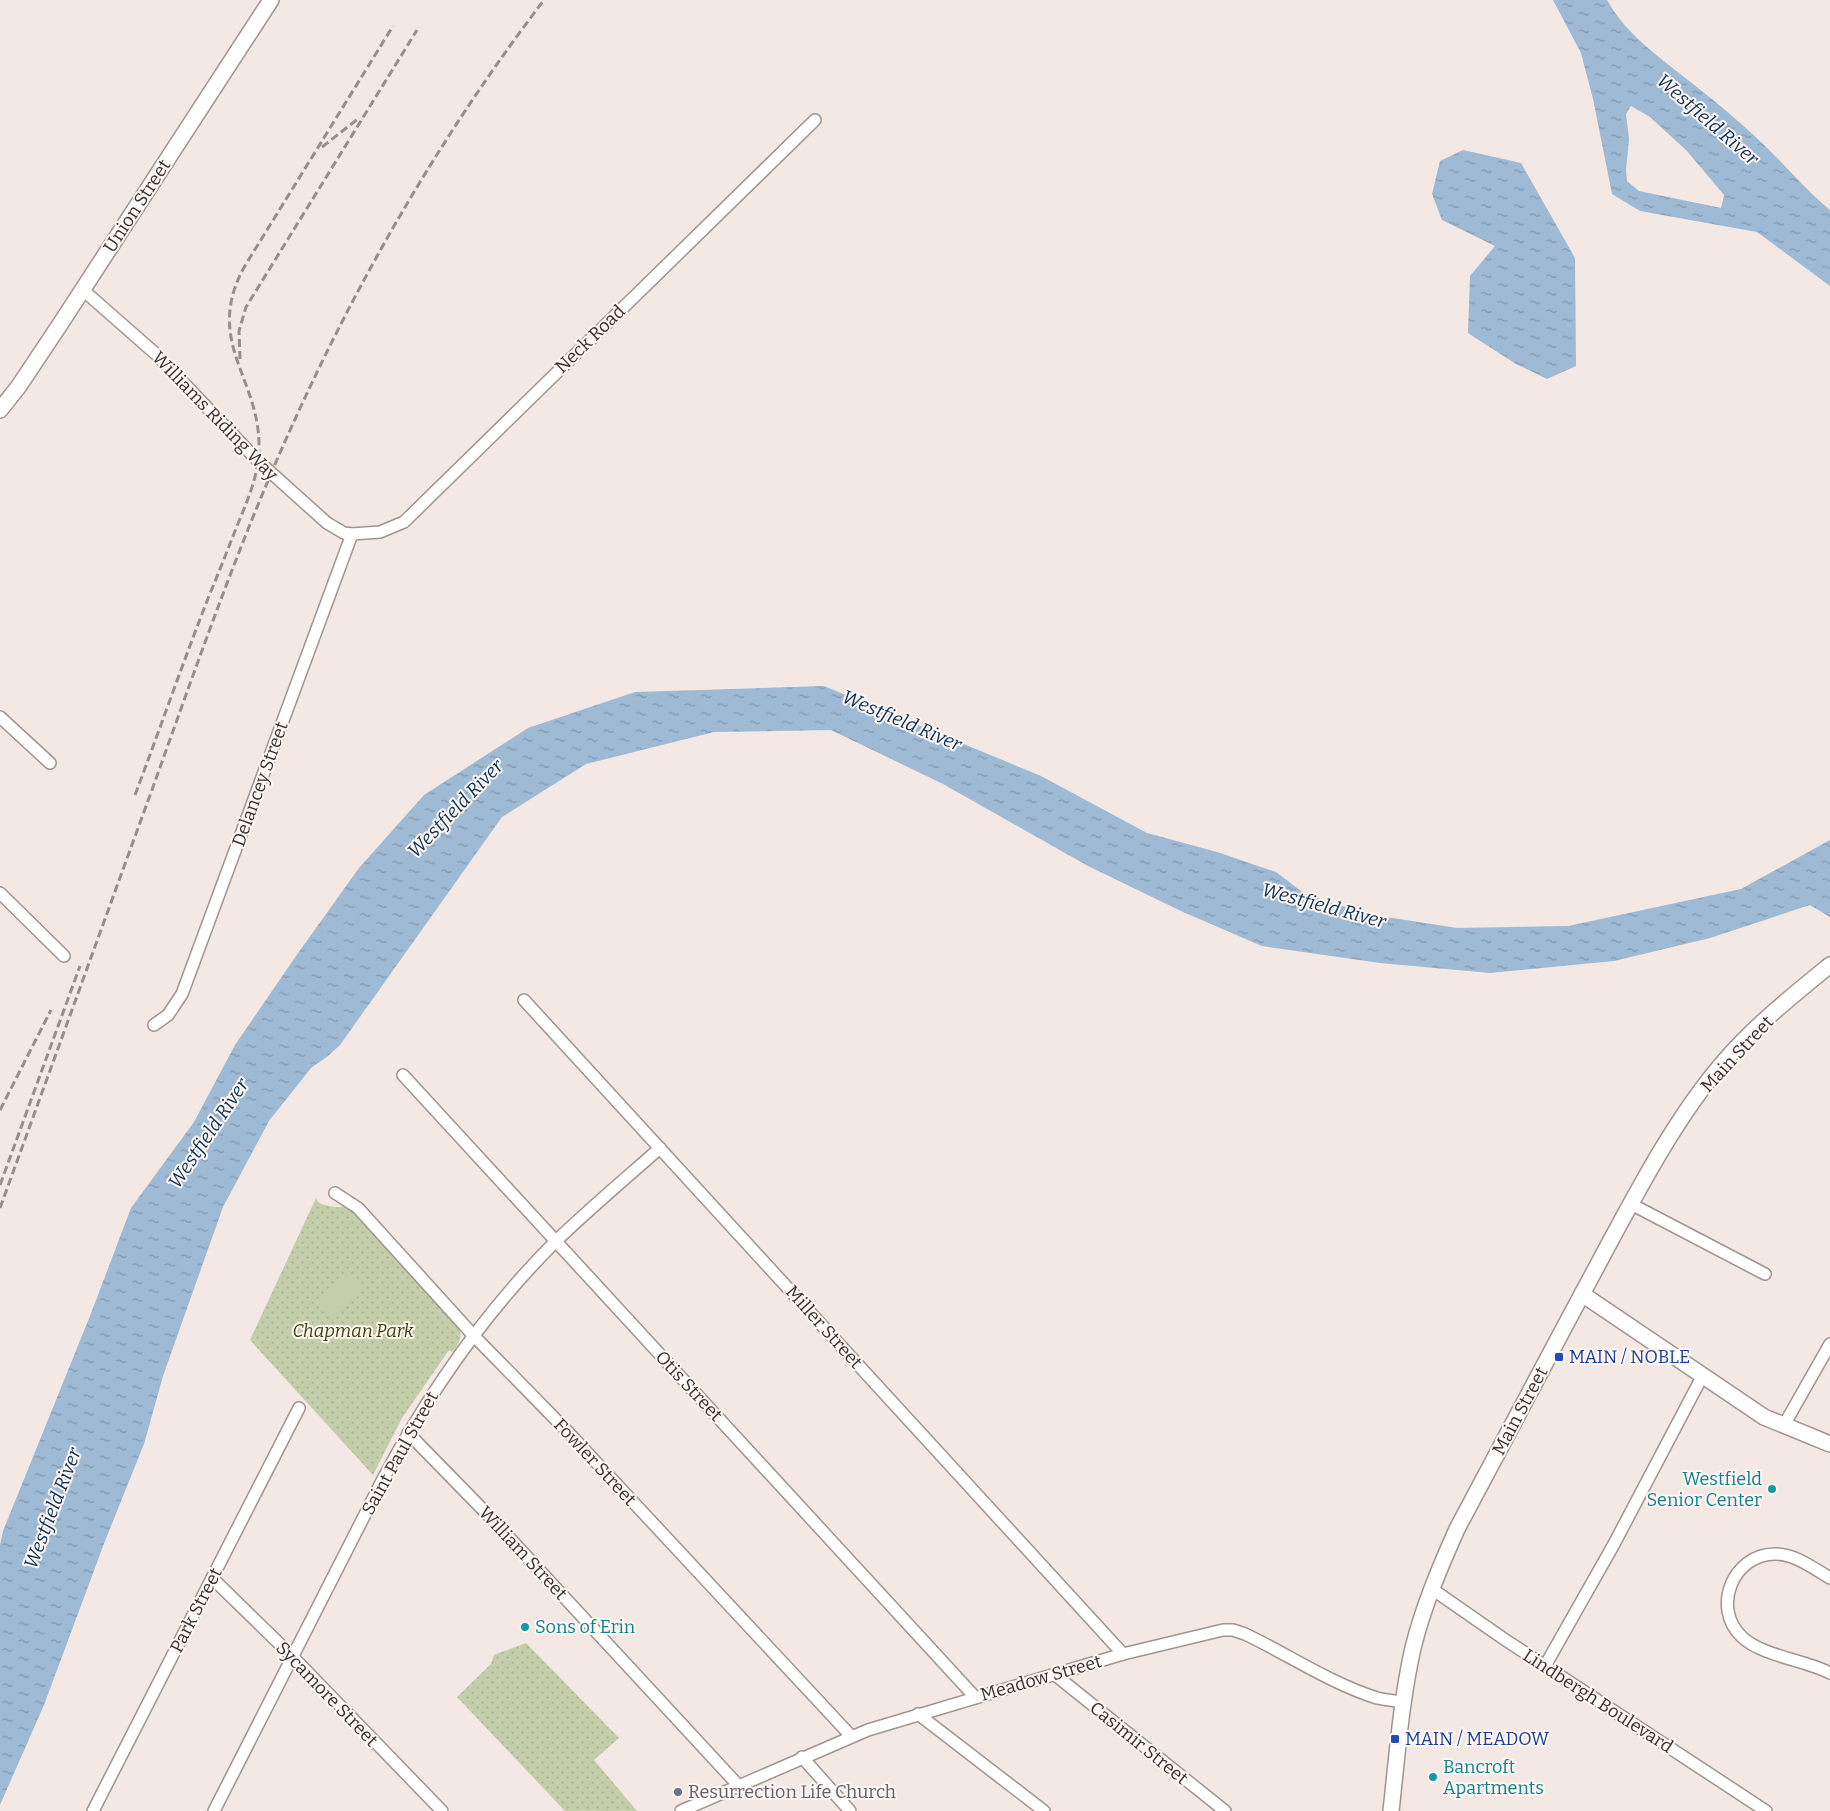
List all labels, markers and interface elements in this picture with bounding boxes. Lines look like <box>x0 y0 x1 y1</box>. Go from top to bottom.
water label: Westfield River <box>1652 69 1764 171</box>
street label: Union Street <box>99 155 175 257</box>
street label: Neck Road <box>550 300 630 378</box>
street label: Williams Riding Way <box>148 347 283 486</box>
water label: Westfield River <box>839 685 966 756</box>
street label: Delancey Street <box>227 718 293 849</box>
water label: Westfield River <box>403 754 509 862</box>
water label: Westfield River <box>1259 878 1390 933</box>
street label: Main Street <box>1696 1011 1778 1097</box>
water label: Westfield River <box>163 1073 254 1192</box>
street label: Miller Street <box>781 1281 867 1373</box>
park label: Chapman Park <box>292 1320 414 1342</box>
street label: Otis Street <box>651 1346 727 1426</box>
place label: MAIN / NOBLE <box>1569 1346 1690 1368</box>
marker: MAIN / NOBLE <box>1553 1351 1565 1363</box>
street label: Main Street <box>1488 1363 1553 1459</box>
street label: Saint Paul Street <box>357 1387 443 1519</box>
street label: Fowler Street <box>549 1414 641 1510</box>
water label: Westfield River <box>19 1443 86 1572</box>
place label: Westfield Senior Center <box>1646 1468 1762 1511</box>
marker: Westfield Senior Center <box>1766 1483 1778 1495</box>
street label: William Street <box>474 1502 572 1605</box>
street label: Park Street <box>165 1563 227 1656</box>
place label: Sons of Erin <box>535 1616 636 1638</box>
marker: Sons of Erin <box>519 1621 531 1633</box>
street label: Sycamore Street <box>271 1637 383 1751</box>
street label: Lindbergh Boulevard <box>1519 1644 1677 1758</box>
street label: Meadow Street <box>978 1650 1105 1706</box>
street label: Casimir Street <box>1085 1697 1193 1790</box>
place label: MAIN / MEADOW <box>1405 1728 1550 1750</box>
marker: MAIN / MEADOW <box>1389 1733 1401 1745</box>
place label: Bancroft Apartments <box>1443 1756 1544 1799</box>
marker: Bancroft Apartments <box>1427 1771 1439 1783</box>
place label: Resurrection Life Church <box>688 1781 896 1803</box>
marker: Resurrection Life Church <box>672 1786 684 1798</box>

